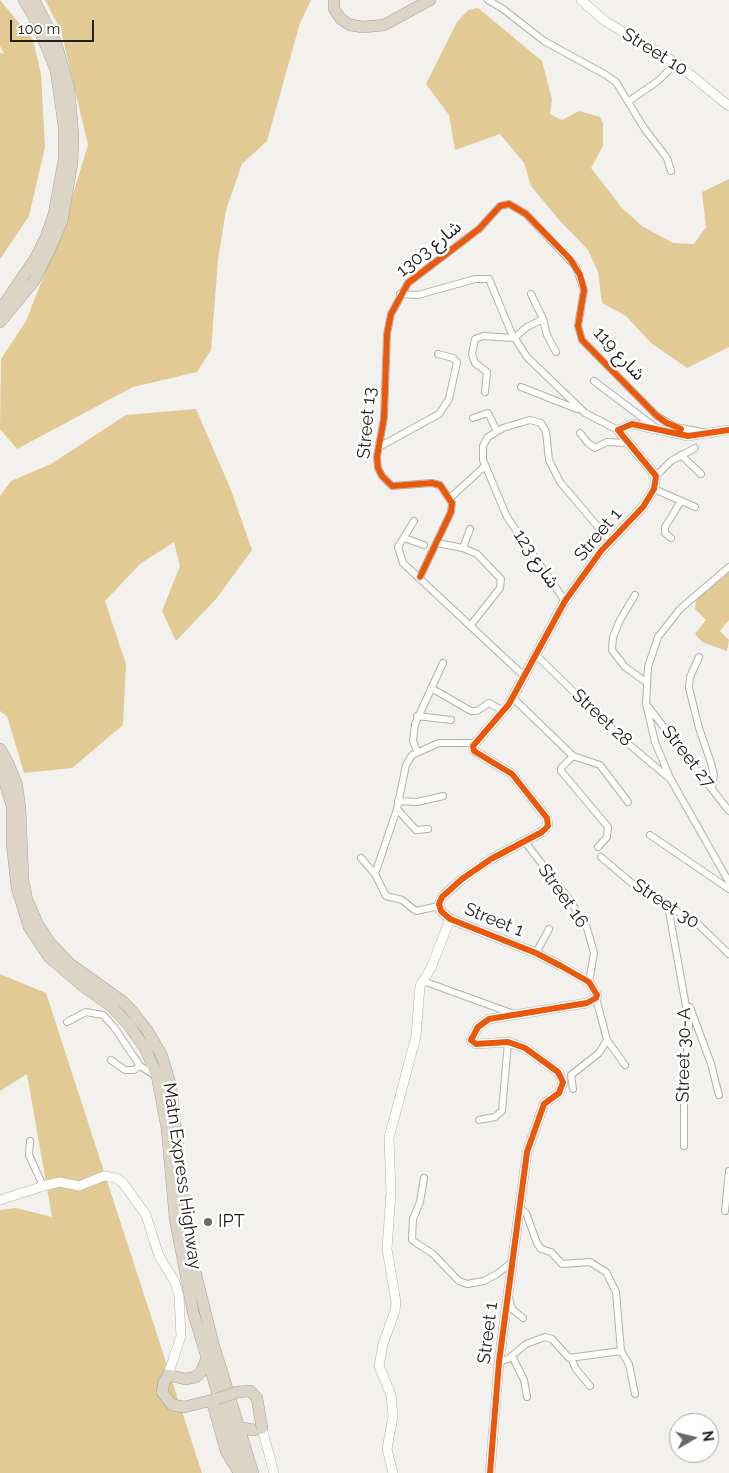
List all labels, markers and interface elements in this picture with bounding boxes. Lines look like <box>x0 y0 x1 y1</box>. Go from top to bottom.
scale bar <box>12 10 96 42</box>
text: 100 m <box>18 20 60 38</box>
street label: Street 10 <box>618 23 692 81</box>
street label: شارع 1303 <box>392 216 466 282</box>
street label: شارع 119 <box>589 323 649 385</box>
street label: Street 13 <box>353 386 381 460</box>
street label: Street 1 <box>570 504 626 566</box>
street label: شارع 123 <box>508 525 564 593</box>
street label: Street 28 <box>567 685 637 751</box>
street label: Street 27 <box>657 721 719 793</box>
street label: Street 16 <box>533 860 593 932</box>
street label: Street 30 <box>629 874 703 934</box>
street label: Street 1 <box>461 898 527 942</box>
street label: Street 30-A <box>672 1007 696 1103</box>
street label: Matn Express Highway <box>158 1081 206 1271</box>
place label: IPT <box>218 1211 245 1233</box>
marker: IPT <box>202 1216 214 1228</box>
street label: Street 1 <box>473 1301 503 1365</box>
north arrow <box>669 1413 719 1463</box>
text: N <box>699 1430 717 1442</box>

